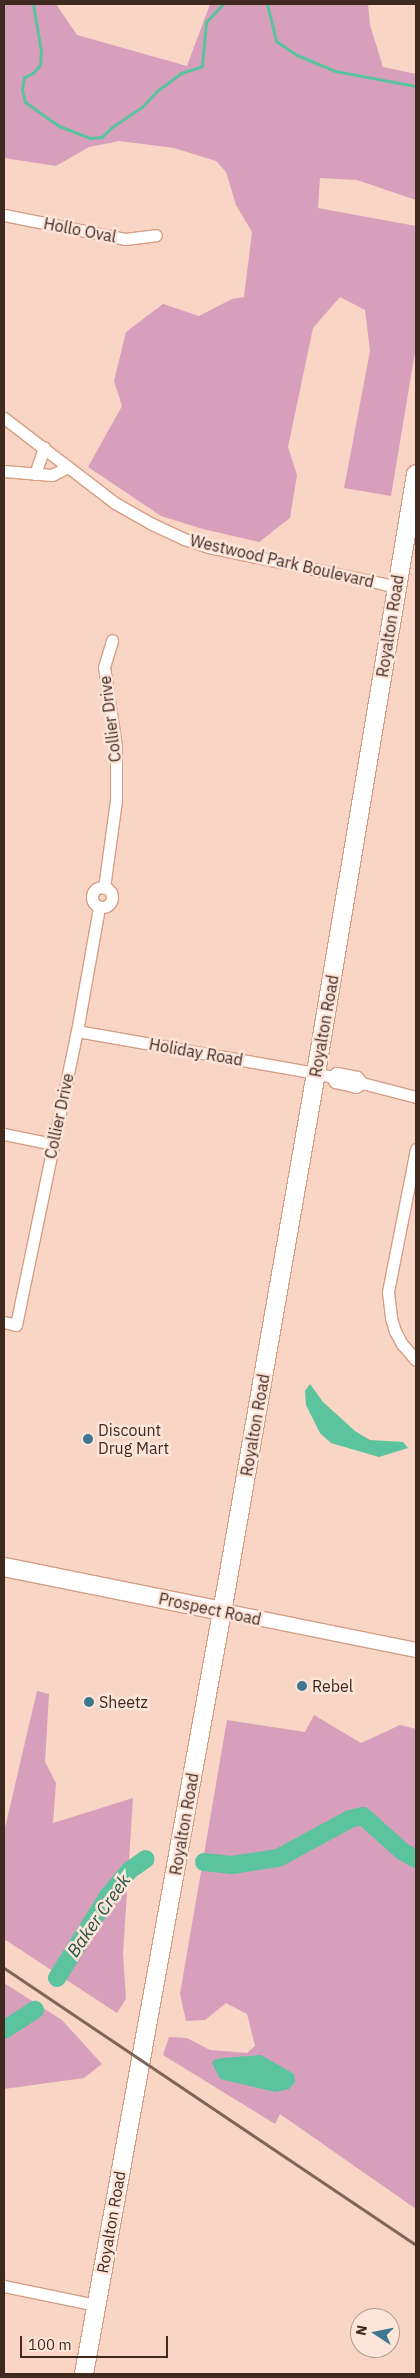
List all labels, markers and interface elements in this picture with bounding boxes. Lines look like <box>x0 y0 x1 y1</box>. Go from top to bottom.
street label: Hollo Oval <box>42 214 118 246</box>
street label: Westwood Park Boulevard <box>188 530 376 592</box>
street label: Royalton Road <box>372 573 408 679</box>
street label: Collier Drive <box>95 675 125 763</box>
street label: Royalton Road <box>306 973 342 1079</box>
street label: Holiday Road <box>148 1034 244 1070</box>
street label: Collier Drive <box>41 1071 77 1161</box>
street label: Royalton Road <box>237 1372 273 1478</box>
place label: Discount Drug Mart <box>98 1420 169 1458</box>
marker: Discount Drug Mart <box>82 1433 94 1445</box>
street label: Prospect Road <box>157 1589 263 1629</box>
place label: Rebel <box>312 1676 353 1696</box>
marker: Rebel <box>296 1680 308 1692</box>
place label: Sheetz <box>99 1692 148 1712</box>
marker: Sheetz <box>83 1696 95 1708</box>
street label: Royalton Road <box>166 1771 202 1877</box>
water label: Baker Creek <box>63 1871 135 1961</box>
street label: Royalton Road <box>93 2169 129 2275</box>
north arrow <box>350 2308 400 2358</box>
text: N <box>351 2324 371 2337</box>
scale bar <box>22 2326 170 2358</box>
text: 100 m <box>28 2335 72 2354</box>

